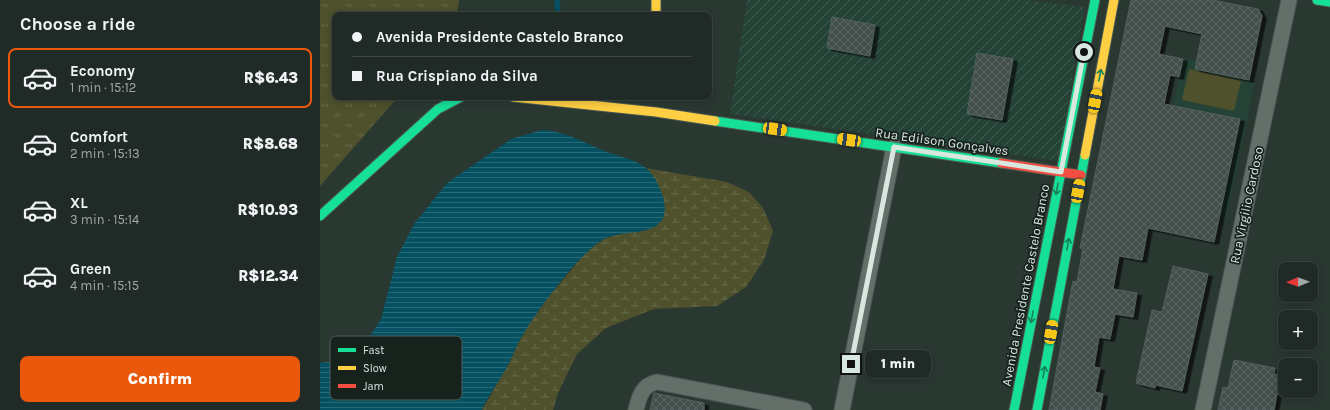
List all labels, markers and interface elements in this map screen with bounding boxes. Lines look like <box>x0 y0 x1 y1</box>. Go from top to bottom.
text: Choose a ride <box>20 13 135 35</box>
text: Avenida Presidente Castelo Branco <box>376 28 623 46</box>
route start <box>1075 43 1093 61</box>
icon: car <box>22 60 58 96</box>
text: Economy <box>70 62 135 80</box>
text: Rua Crispiano da Silva <box>376 67 538 85</box>
text: R$6.43 <box>244 69 298 87</box>
one-way arrow <box>1096 69 1104 82</box>
text: 1 min · 15:12 <box>70 80 136 95</box>
car <box>1087 88 1103 114</box>
car <box>762 121 788 137</box>
street label: Rua Edilson Gonçalves <box>874 125 1010 158</box>
icon: car <box>22 126 58 162</box>
text: Comfort <box>70 128 128 146</box>
car <box>836 132 862 148</box>
text: R$8.68 <box>243 135 298 153</box>
street label: Rua Virgilio Cardoso <box>1227 145 1266 265</box>
text: 2 min · 15:13 <box>70 146 140 161</box>
car <box>1070 178 1086 204</box>
one-way arrow <box>1053 182 1061 195</box>
street label: Avenida Presidente Castelo Branco <box>999 183 1052 387</box>
icon: car <box>22 192 58 228</box>
text: XL <box>70 194 88 212</box>
text: R$10.93 <box>237 201 298 219</box>
text: 3 min · 15:14 <box>70 212 139 227</box>
one-way arrow <box>1064 238 1072 251</box>
icon: car <box>22 258 58 294</box>
text: Green <box>70 260 111 278</box>
north arrow <box>1278 262 1318 302</box>
map controls <box>1278 262 1318 398</box>
text: R$12.34 <box>238 267 298 285</box>
text: 4 min · 15:15 <box>70 278 139 293</box>
one-way arrow <box>1028 310 1036 323</box>
button: + <box>1278 310 1318 350</box>
car <box>1043 319 1059 345</box>
legend <box>330 336 462 400</box>
text: Fast <box>363 344 384 357</box>
callout: 1 min <box>865 350 931 378</box>
route end <box>842 355 860 373</box>
button: Confirm <box>20 356 300 402</box>
text: 1 min <box>881 356 915 371</box>
button: − <box>1278 358 1318 398</box>
text: Slow <box>363 362 387 375</box>
one-way arrow <box>1040 366 1048 379</box>
text: Jam <box>363 380 384 393</box>

